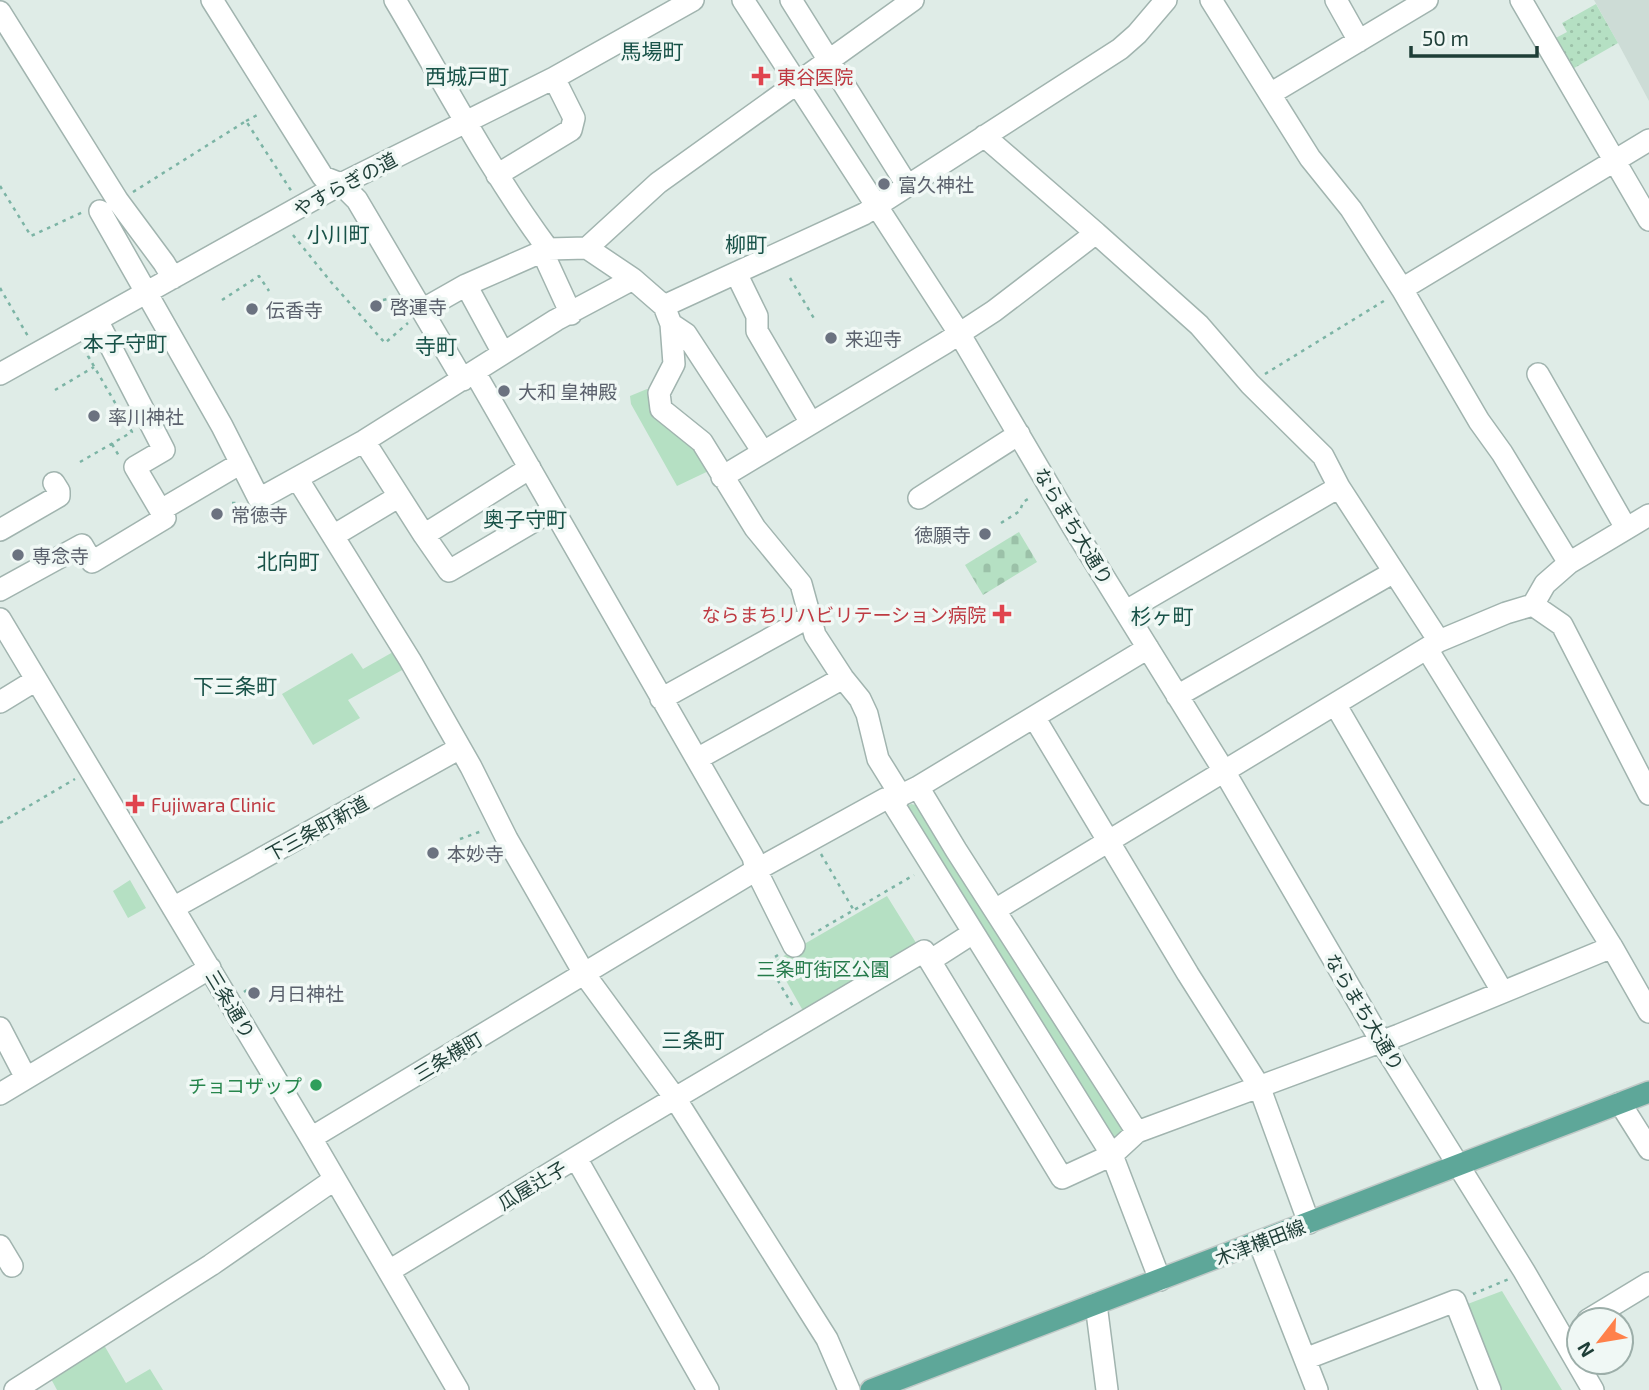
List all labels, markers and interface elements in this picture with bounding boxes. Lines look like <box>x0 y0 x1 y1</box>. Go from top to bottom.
scale bar <box>1411 14 1537 58</box>
text: 50 m <box>1422 25 1469 50</box>
district label: 馬場町 <box>621 38 684 63</box>
district label: 西城戸町 <box>425 63 509 88</box>
place label: 東谷医院 <box>777 65 853 88</box>
marker: 東谷医院 <box>751 66 771 86</box>
street label: やすらぎの道 <box>289 147 401 221</box>
place label: 富久神社 <box>898 173 974 196</box>
marker: 富久神社 <box>876 176 892 192</box>
district label: 小川町 <box>307 221 370 246</box>
district label: 柳町 <box>725 231 767 256</box>
place label: 啓運寺 <box>390 295 447 318</box>
place label: 伝香寺 <box>266 298 323 321</box>
marker: 啓運寺 <box>368 298 384 314</box>
marker: 伝香寺 <box>244 301 260 317</box>
place label: 来迎寺 <box>845 327 902 350</box>
district label: 本子守町 <box>83 330 167 355</box>
marker: 来迎寺 <box>823 330 839 346</box>
district label: 寺町 <box>415 333 457 358</box>
place label: 大和 皇神殿 <box>518 380 617 403</box>
marker: 大和 皇神殿 <box>496 383 512 399</box>
place label: 率川神社 <box>108 405 184 428</box>
marker: 率川神社 <box>86 408 102 424</box>
street label: ならまち大通り <box>1030 463 1118 589</box>
place label: 常徳寺 <box>231 503 288 526</box>
marker: 常徳寺 <box>209 506 225 522</box>
district label: 奥子守町 <box>483 506 567 531</box>
place label: 徳願寺 <box>914 523 971 546</box>
marker: 徳願寺 <box>977 526 993 542</box>
place label: 専念寺 <box>32 544 89 567</box>
marker: 専念寺 <box>10 547 26 563</box>
district label: 北向町 <box>257 548 320 573</box>
place label: ならまちリハビリテーション病院 <box>701 603 986 626</box>
district label: 杉ヶ町 <box>1131 603 1194 628</box>
marker: ならまちリハビリテーション病院 <box>992 604 1012 624</box>
district label: 下三条町 <box>193 673 277 698</box>
street label: 下三条町新道 <box>262 790 372 866</box>
place label: Fujiwara Clinic <box>151 793 276 816</box>
marker: Fujiwara Clinic <box>125 794 145 814</box>
place label: 本妙寺 <box>447 842 504 865</box>
marker: 本妙寺 <box>425 845 441 861</box>
street label: ならまち大通り <box>1321 949 1409 1075</box>
park label: 三条町街区公園 <box>756 957 890 980</box>
street label: 三条通り <box>202 965 260 1043</box>
place label: 月日神社 <box>268 982 344 1005</box>
marker: 月日神社 <box>246 985 262 1001</box>
street label: 三条横町 <box>409 1027 487 1085</box>
district label: 三条町 <box>662 1027 725 1052</box>
place label: チョコザップ <box>188 1074 302 1097</box>
marker: チョコザップ <box>308 1077 324 1093</box>
street label: 瓜屋辻子 <box>493 1156 571 1214</box>
street label: 木津横田線 <box>1212 1214 1308 1270</box>
north arrow <box>1565 1306 1635 1376</box>
text: N <box>1572 1338 1598 1362</box>

